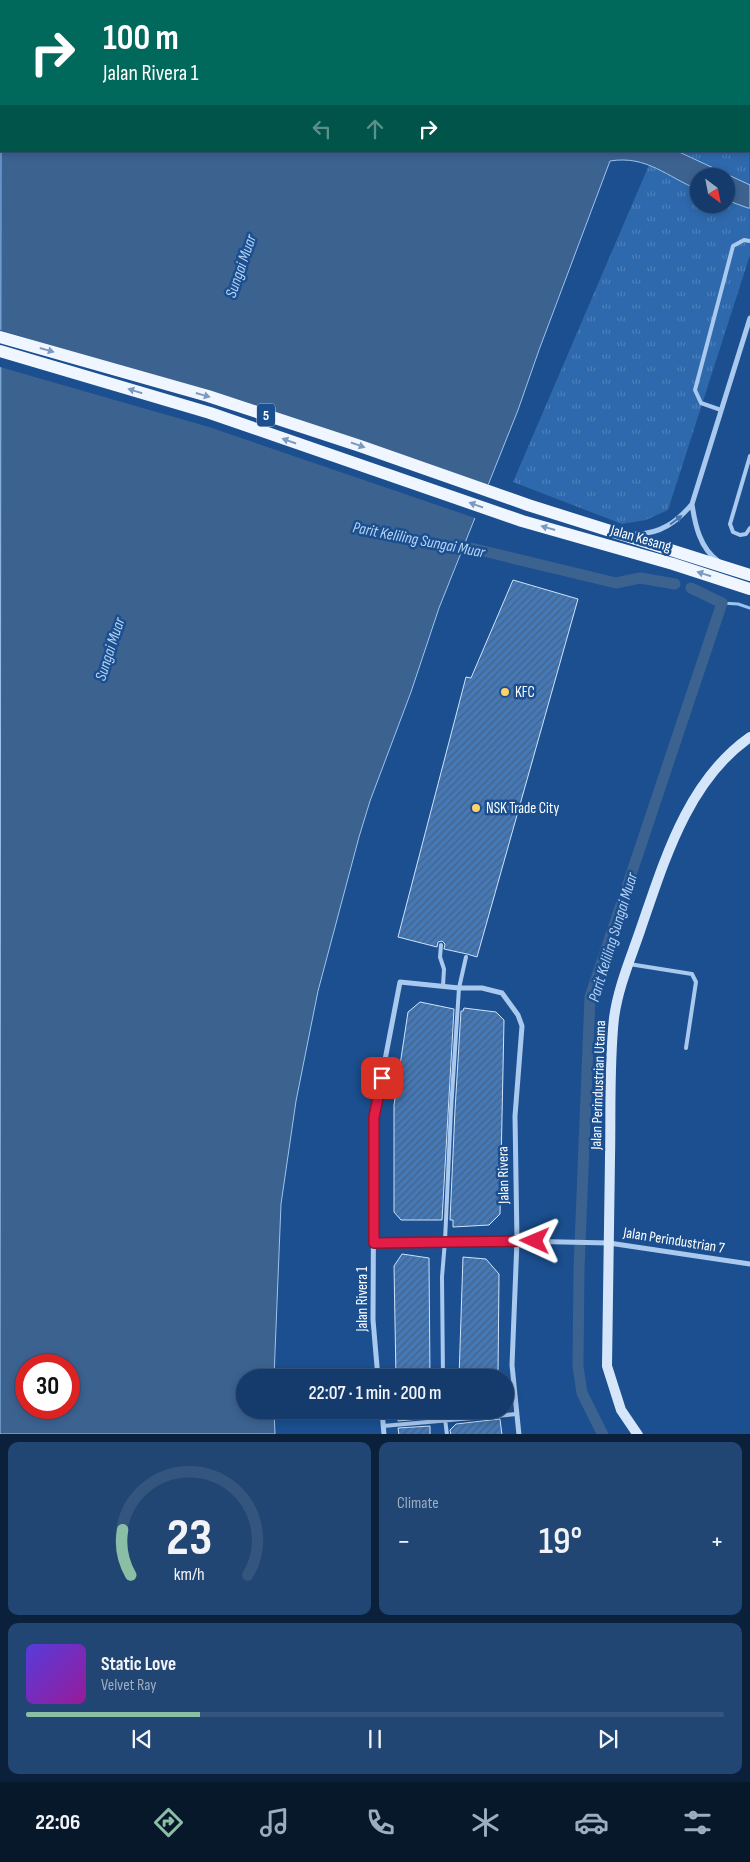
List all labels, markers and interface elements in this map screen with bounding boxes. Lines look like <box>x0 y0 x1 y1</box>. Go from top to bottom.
text: 100 m <box>103 17 179 60</box>
icon: right <box>20 20 85 85</box>
text: Jalan Rivera 1 <box>103 60 199 87</box>
icon: left <box>308 115 336 143</box>
icon: ahead <box>361 115 389 143</box>
icon: right <box>414 115 442 143</box>
north arrow <box>690 168 735 212</box>
map controls <box>690 168 735 213</box>
water label: Sungai Muar <box>222 232 261 300</box>
one-way arrow <box>39 347 54 355</box>
one-way arrow <box>127 387 142 395</box>
one-way arrow <box>196 391 211 399</box>
road number: 5 <box>257 404 275 426</box>
one-way arrow <box>282 437 297 444</box>
one-way arrow <box>350 442 365 449</box>
one-way arrow <box>468 501 483 509</box>
one-way arrow <box>669 515 683 525</box>
water label: Parit Keliling Sungai Muar <box>351 518 487 563</box>
street label: Jalan Kesang <box>607 520 673 556</box>
one-way arrow <box>540 524 555 532</box>
one-way arrow <box>696 569 711 577</box>
water label: Sungai Muar <box>91 615 130 683</box>
place label: KFC <box>515 683 535 702</box>
marker: KFC <box>499 686 511 698</box>
place label: NSK Trade City <box>486 799 559 818</box>
marker: NSK Trade City <box>470 802 482 814</box>
water label: Parit Keliling Sungai Muar <box>585 870 642 1004</box>
street label: Jalan Perindustrian Utama <box>587 1020 610 1151</box>
pin <box>361 1057 403 1099</box>
icon: arrive <box>368 1064 396 1092</box>
street label: Jalan Rivera <box>493 1146 514 1205</box>
position arrow <box>508 1214 560 1266</box>
street label: Jalan Perindustrian 7 <box>621 1223 726 1258</box>
street label: Jalan Rivera 1 <box>353 1266 372 1333</box>
speed limit sign: 30 <box>15 1354 80 1419</box>
text: 22:07 · 1 min · 200 m <box>308 1382 442 1405</box>
text: Climate <box>397 1494 439 1513</box>
text: 23 <box>166 1507 213 1570</box>
text: 19° <box>539 1519 582 1564</box>
text: − <box>397 1525 411 1558</box>
text: + <box>710 1525 724 1558</box>
text: km/h <box>174 1564 205 1585</box>
text: Static Love <box>101 1653 176 1676</box>
text: Velvet Ray <box>101 1676 156 1695</box>
icon: previous <box>128 1725 156 1753</box>
icon: pause <box>361 1725 389 1753</box>
icon: next <box>594 1725 622 1753</box>
icon: directions <box>151 1805 186 1840</box>
icon: music <box>257 1805 292 1840</box>
icon: phone <box>363 1805 398 1840</box>
icon: climate <box>468 1805 503 1840</box>
icon: car <box>574 1805 609 1840</box>
icon: filters <box>680 1805 715 1840</box>
text: 22:06 <box>35 1809 80 1836</box>

